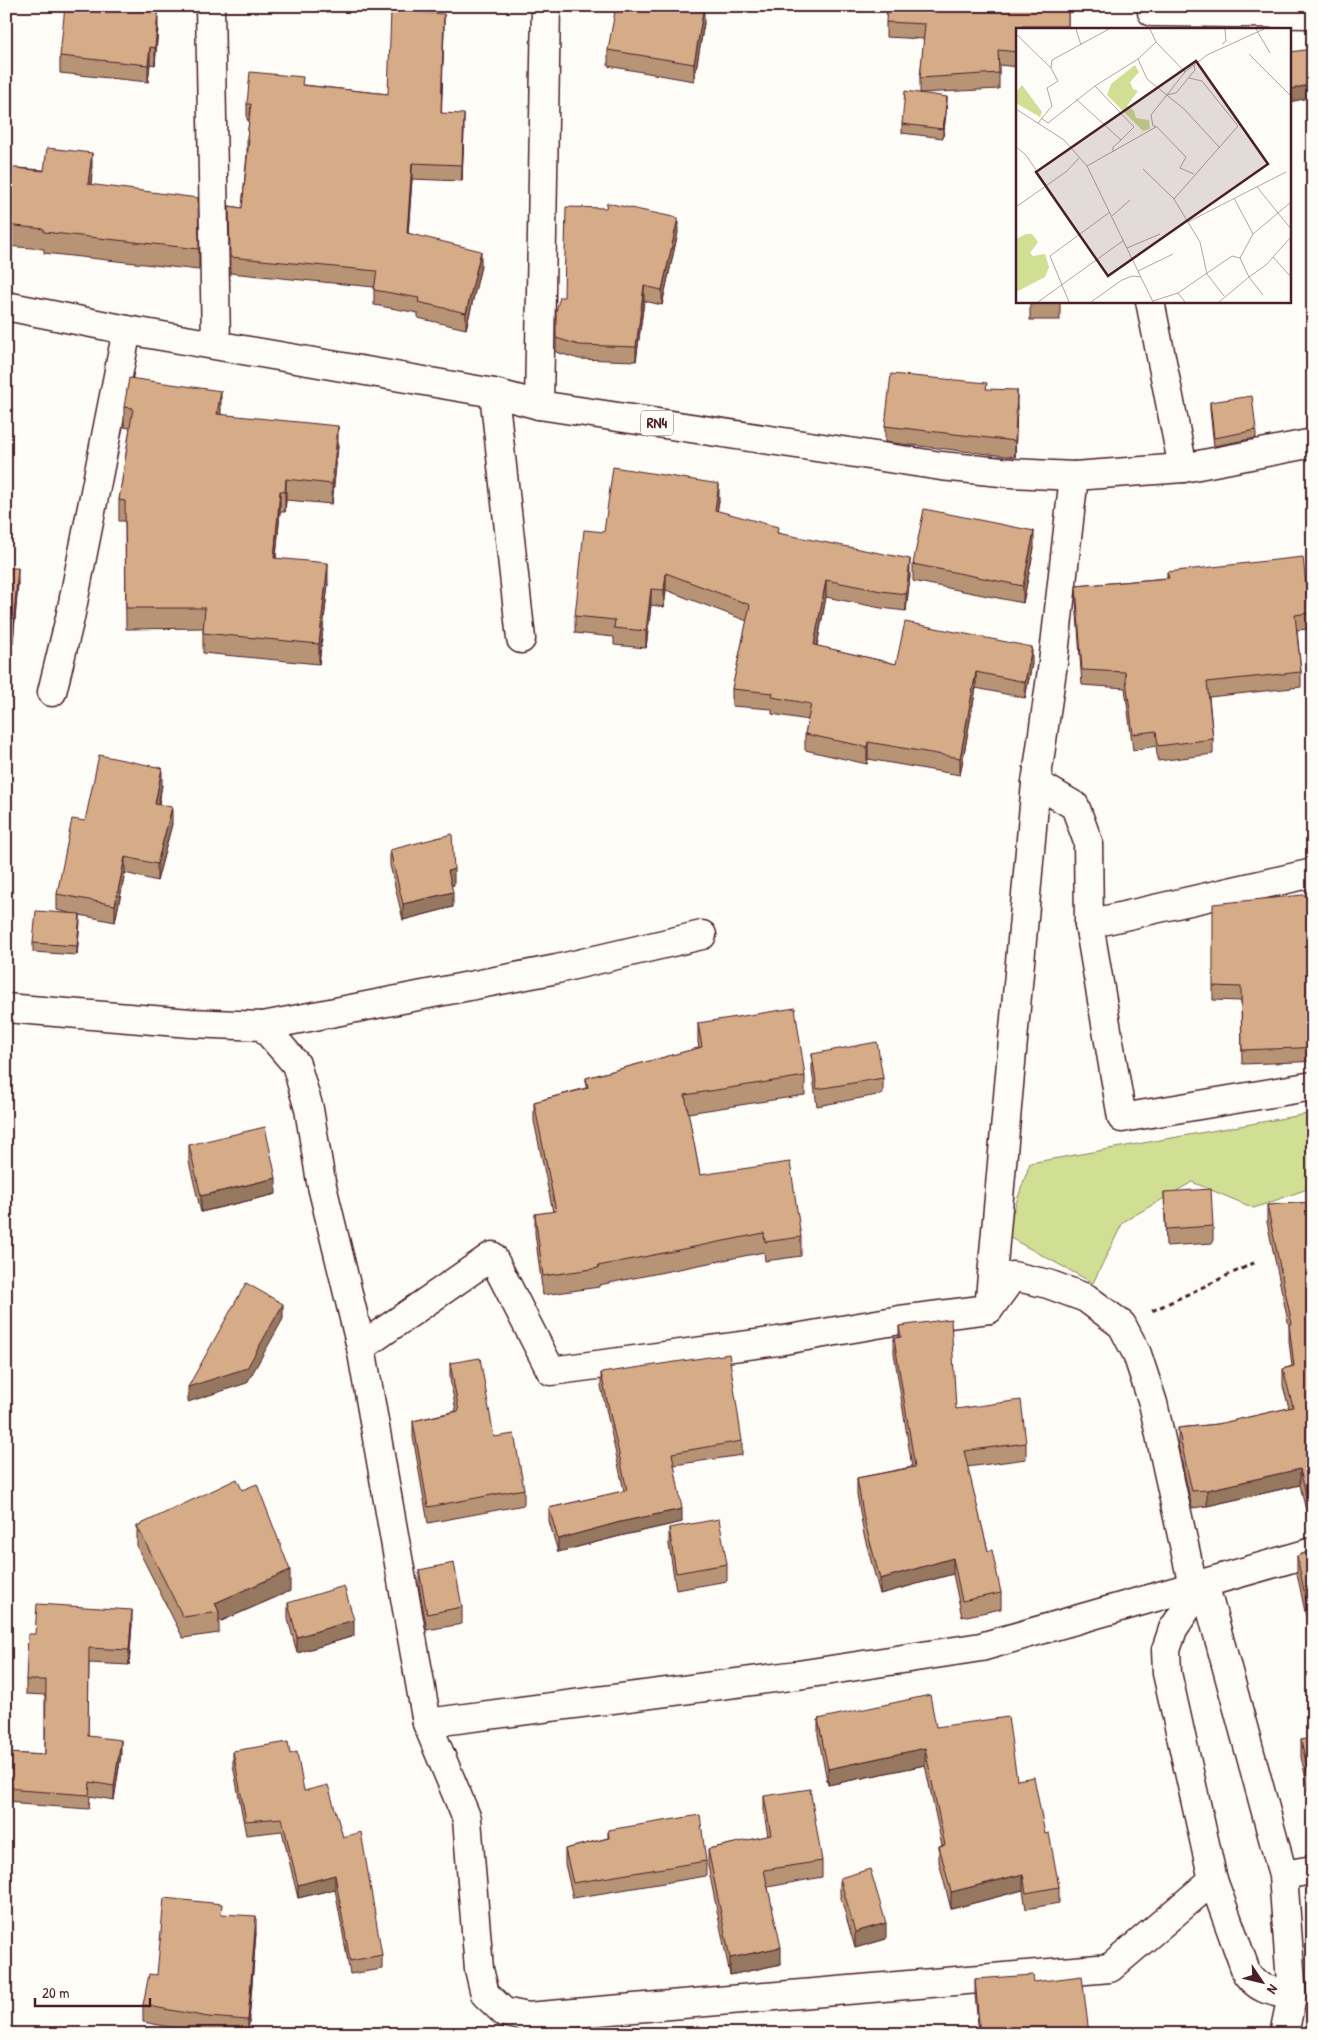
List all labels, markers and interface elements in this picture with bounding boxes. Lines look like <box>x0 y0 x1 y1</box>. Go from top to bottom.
inset map <box>1016 28 1292 302</box>
road number: RN4 <box>641 410 673 436</box>
north arrow <box>1236 1958 1286 2008</box>
scale bar <box>35 1975 150 2007</box>
text: N <box>1263 1981 1283 1999</box>
text: 20 m <box>42 1982 69 2003</box>

